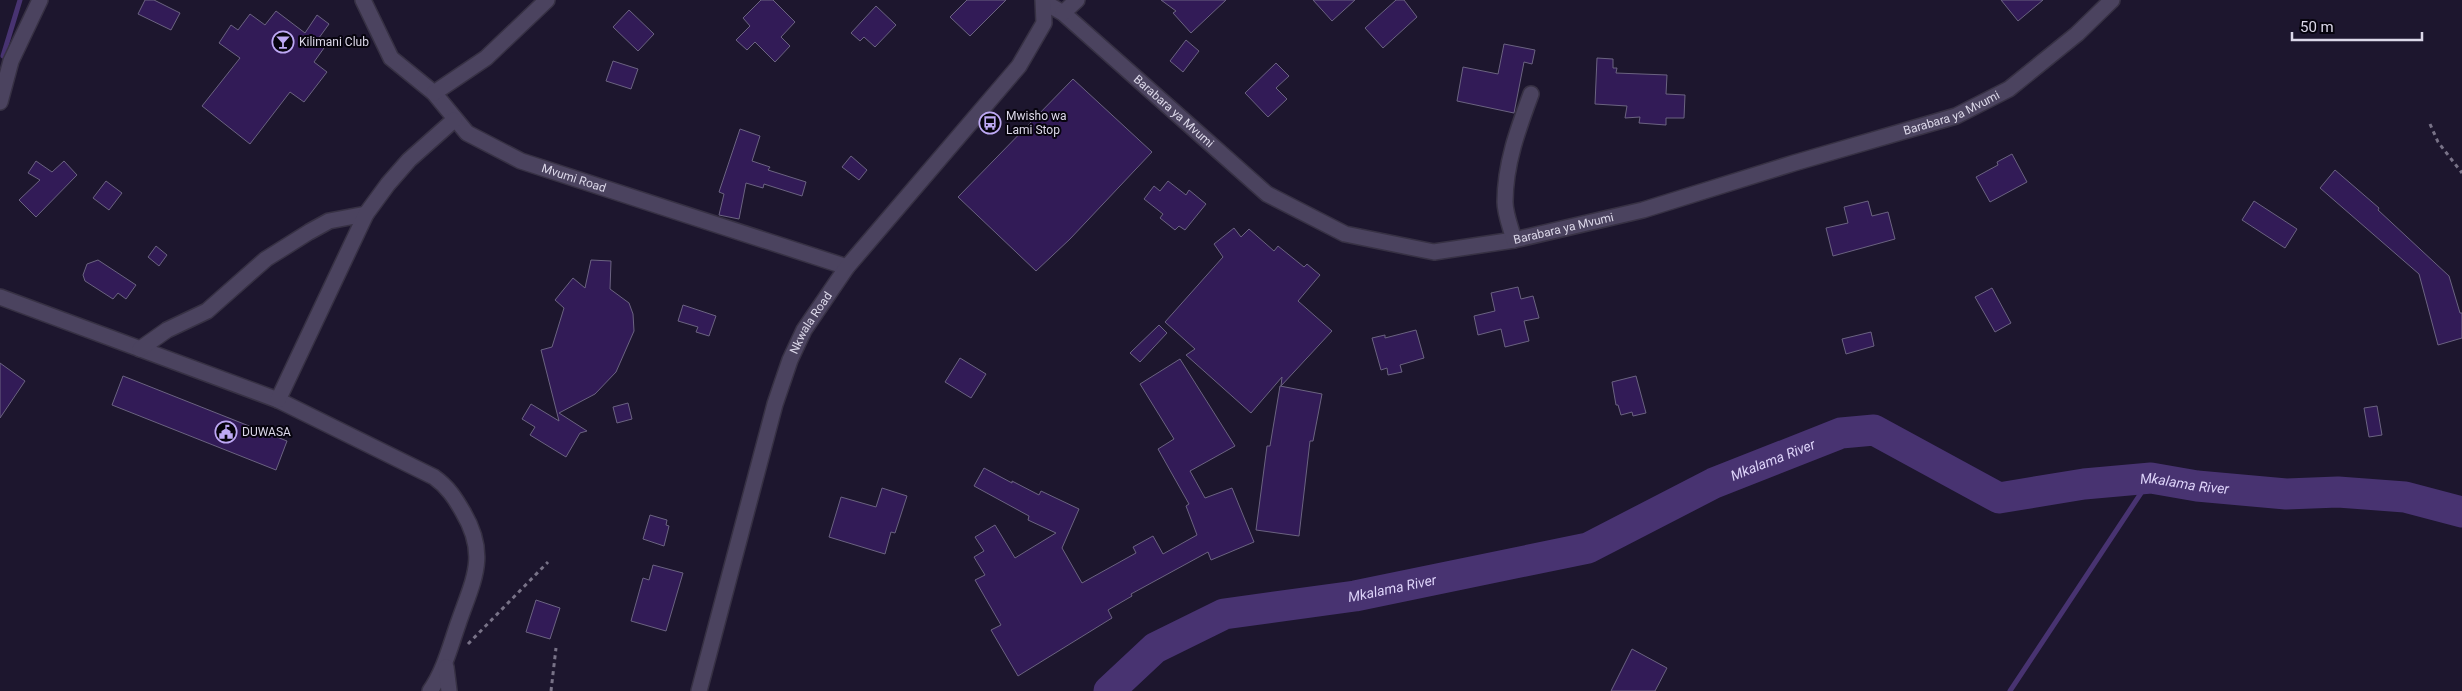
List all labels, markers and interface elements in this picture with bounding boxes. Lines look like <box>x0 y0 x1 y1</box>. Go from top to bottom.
scale bar <box>2292 10 2422 42</box>
text: 50 m <box>2300 18 2334 36</box>
bar icon: Kilimani Club <box>271 30 295 54</box>
place label: Kilimani Club <box>299 35 369 49</box>
street label: Barabara ya Mvumi <box>1131 72 1217 151</box>
street label: Barabara ya Mvumi <box>1902 88 2002 138</box>
place label: Mwisho wa Lami Stop <box>1006 109 1067 137</box>
bus stop icon: Mwisho wa Lami Stop <box>978 111 1002 135</box>
street label: Mvumi Road <box>540 161 608 195</box>
street label: Barabara ya Mvumi <box>1512 210 1615 247</box>
street label: Nkwala Road <box>787 289 835 356</box>
public building icon: DUWASA <box>214 420 238 444</box>
place label: DUWASA <box>242 425 291 439</box>
water label: Mkalama River <box>1728 436 1818 484</box>
water label: Mkalama River <box>2139 470 2230 497</box>
water label: Mkalama River <box>1347 571 1438 605</box>

